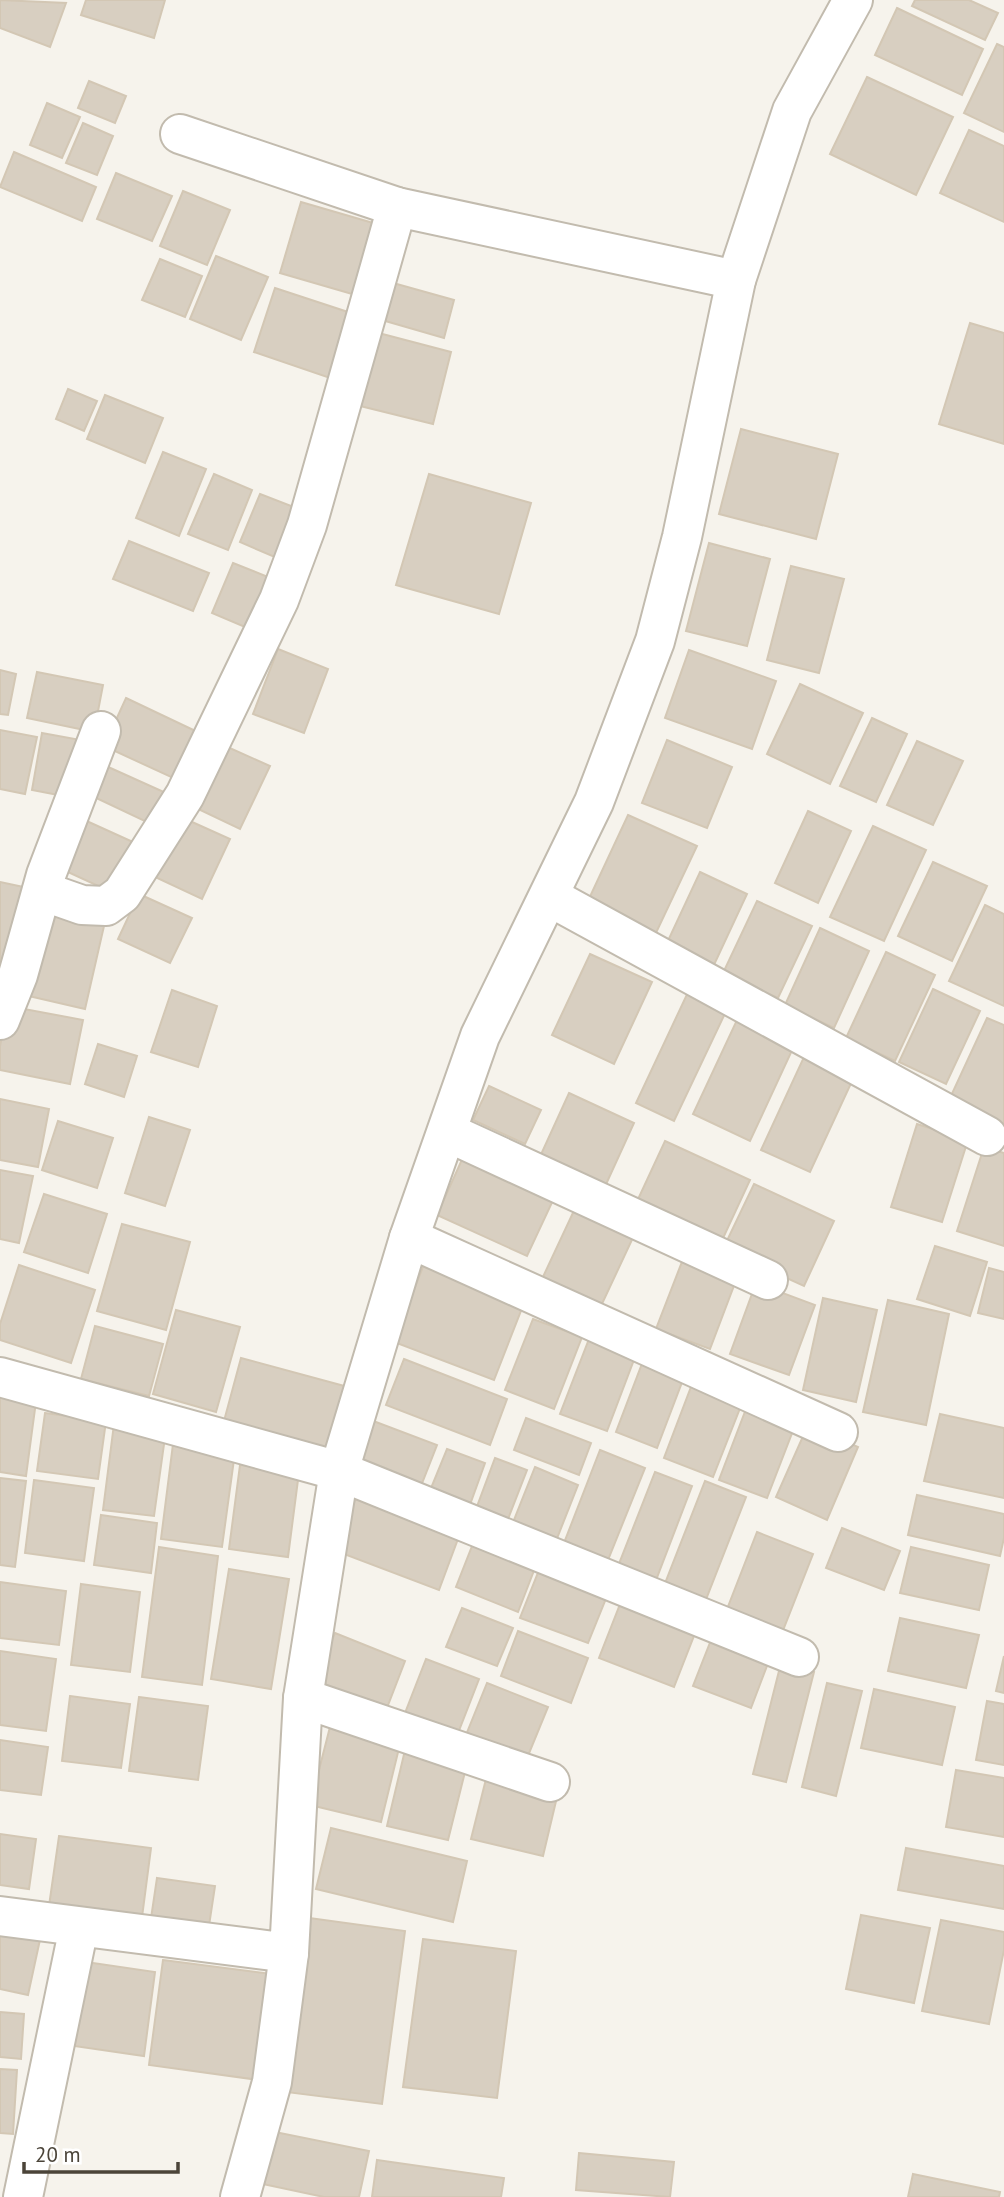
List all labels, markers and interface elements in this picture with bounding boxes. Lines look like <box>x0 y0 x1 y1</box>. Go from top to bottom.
scale bar <box>24 2130 178 2174</box>
text: 20 m <box>35 2141 81 2168</box>

